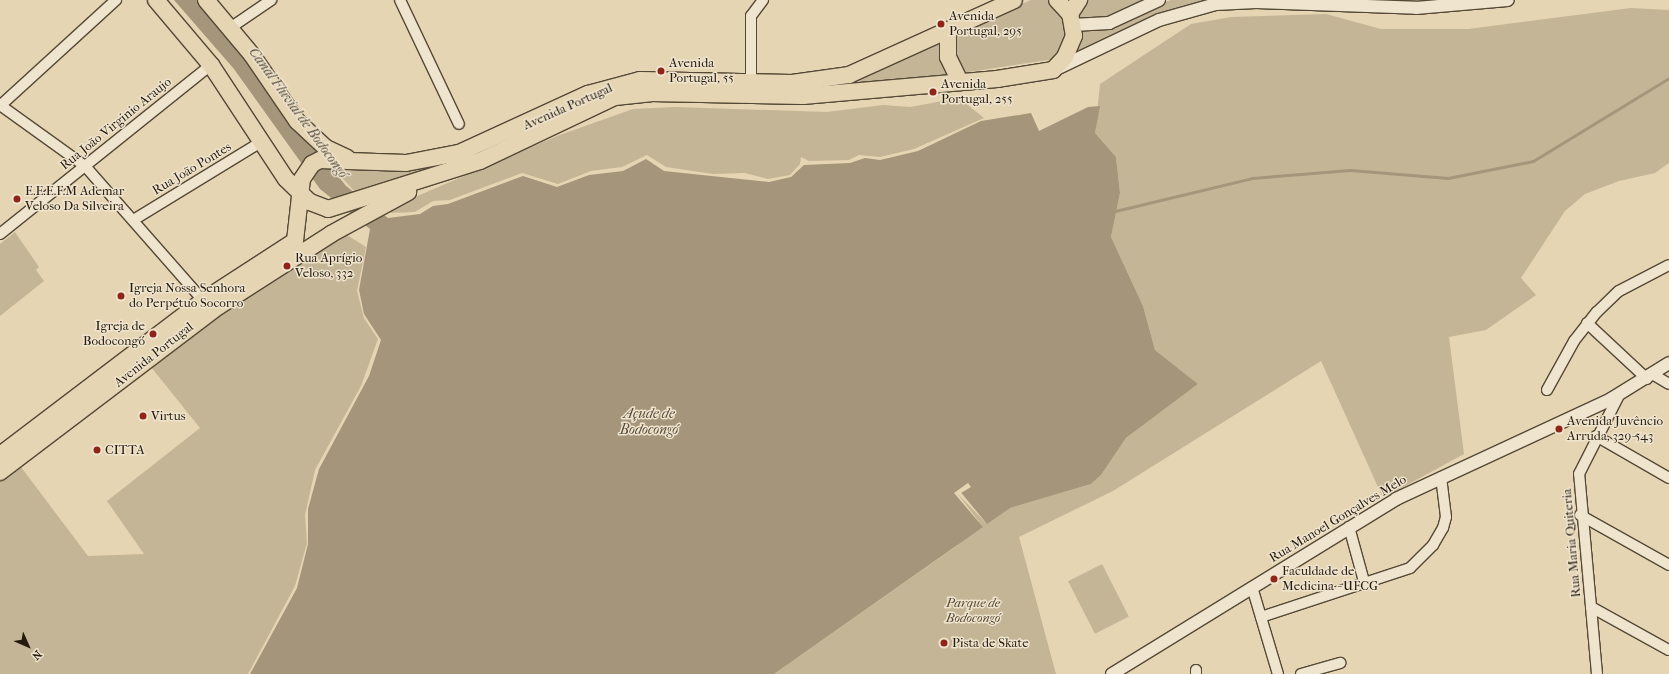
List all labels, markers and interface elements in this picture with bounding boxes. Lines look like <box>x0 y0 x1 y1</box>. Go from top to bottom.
place label: Avenida Portugal, 295 <box>949 9 1022 40</box>
marker: Avenida Portugal, 295 <box>936 19 946 29</box>
water label: Canal Fluvial de Bodocongó <box>245 44 351 182</box>
place label: Avenida Portugal, 55 <box>669 56 734 87</box>
marker: Avenida Portugal, 55 <box>656 66 666 76</box>
street label: Rua João Virginio Araujo <box>57 74 175 174</box>
place label: Avenida Portugal, 255 <box>941 77 1013 108</box>
street label: Avenida Portugal <box>521 80 615 134</box>
marker: Avenida Portugal, 255 <box>928 87 938 97</box>
street label: Rua João Pontes <box>150 139 234 199</box>
place label: E.E.E.F.M Ademar Veloso Da Silveira <box>25 184 124 215</box>
marker: E.E.E.F.M Ademar Veloso Da Silveira <box>12 194 22 204</box>
place label: Rua Aprígio Veloso, 332 <box>295 251 362 282</box>
marker: Rua Aprígio Veloso, 332 <box>282 261 292 271</box>
place label: Igreja Nossa Senhora do Perpétuo Socorro <box>129 281 246 312</box>
marker: Igreja Nossa Senhora do Perpétuo Socorro <box>116 291 126 301</box>
place label: Igreja de Bodocongó <box>83 319 145 350</box>
street label: Avenida Portugal <box>111 319 197 391</box>
marker: Igreja de Bodocongó <box>148 329 158 339</box>
water label: Açude de Bodocongó <box>620 406 678 438</box>
place label: Virtus <box>151 408 186 424</box>
marker: Virtus <box>138 411 148 421</box>
place label: Avenida Juvêncio Arruda, 329-543 <box>1567 414 1663 445</box>
marker: Avenida Juvêncio Arruda, 329-543 <box>1554 424 1564 434</box>
place label: CITTA <box>105 442 145 458</box>
marker: CITTA <box>92 445 102 455</box>
street label: Rua Manoel Gonçalves Melo <box>1267 472 1409 566</box>
street label: Rua Maria Quiteria <box>1559 488 1585 598</box>
place label: Faculdade de Medicina - UFCG <box>1282 564 1378 595</box>
marker: Faculdade de Medicina - UFCG <box>1269 574 1279 584</box>
park label: Parque de Bodocongó <box>946 596 1000 627</box>
north arrow <box>8 626 48 666</box>
place label: Pista de Skate <box>952 635 1029 651</box>
marker: Pista de Skate <box>939 638 949 648</box>
text: N <box>29 647 44 662</box>

